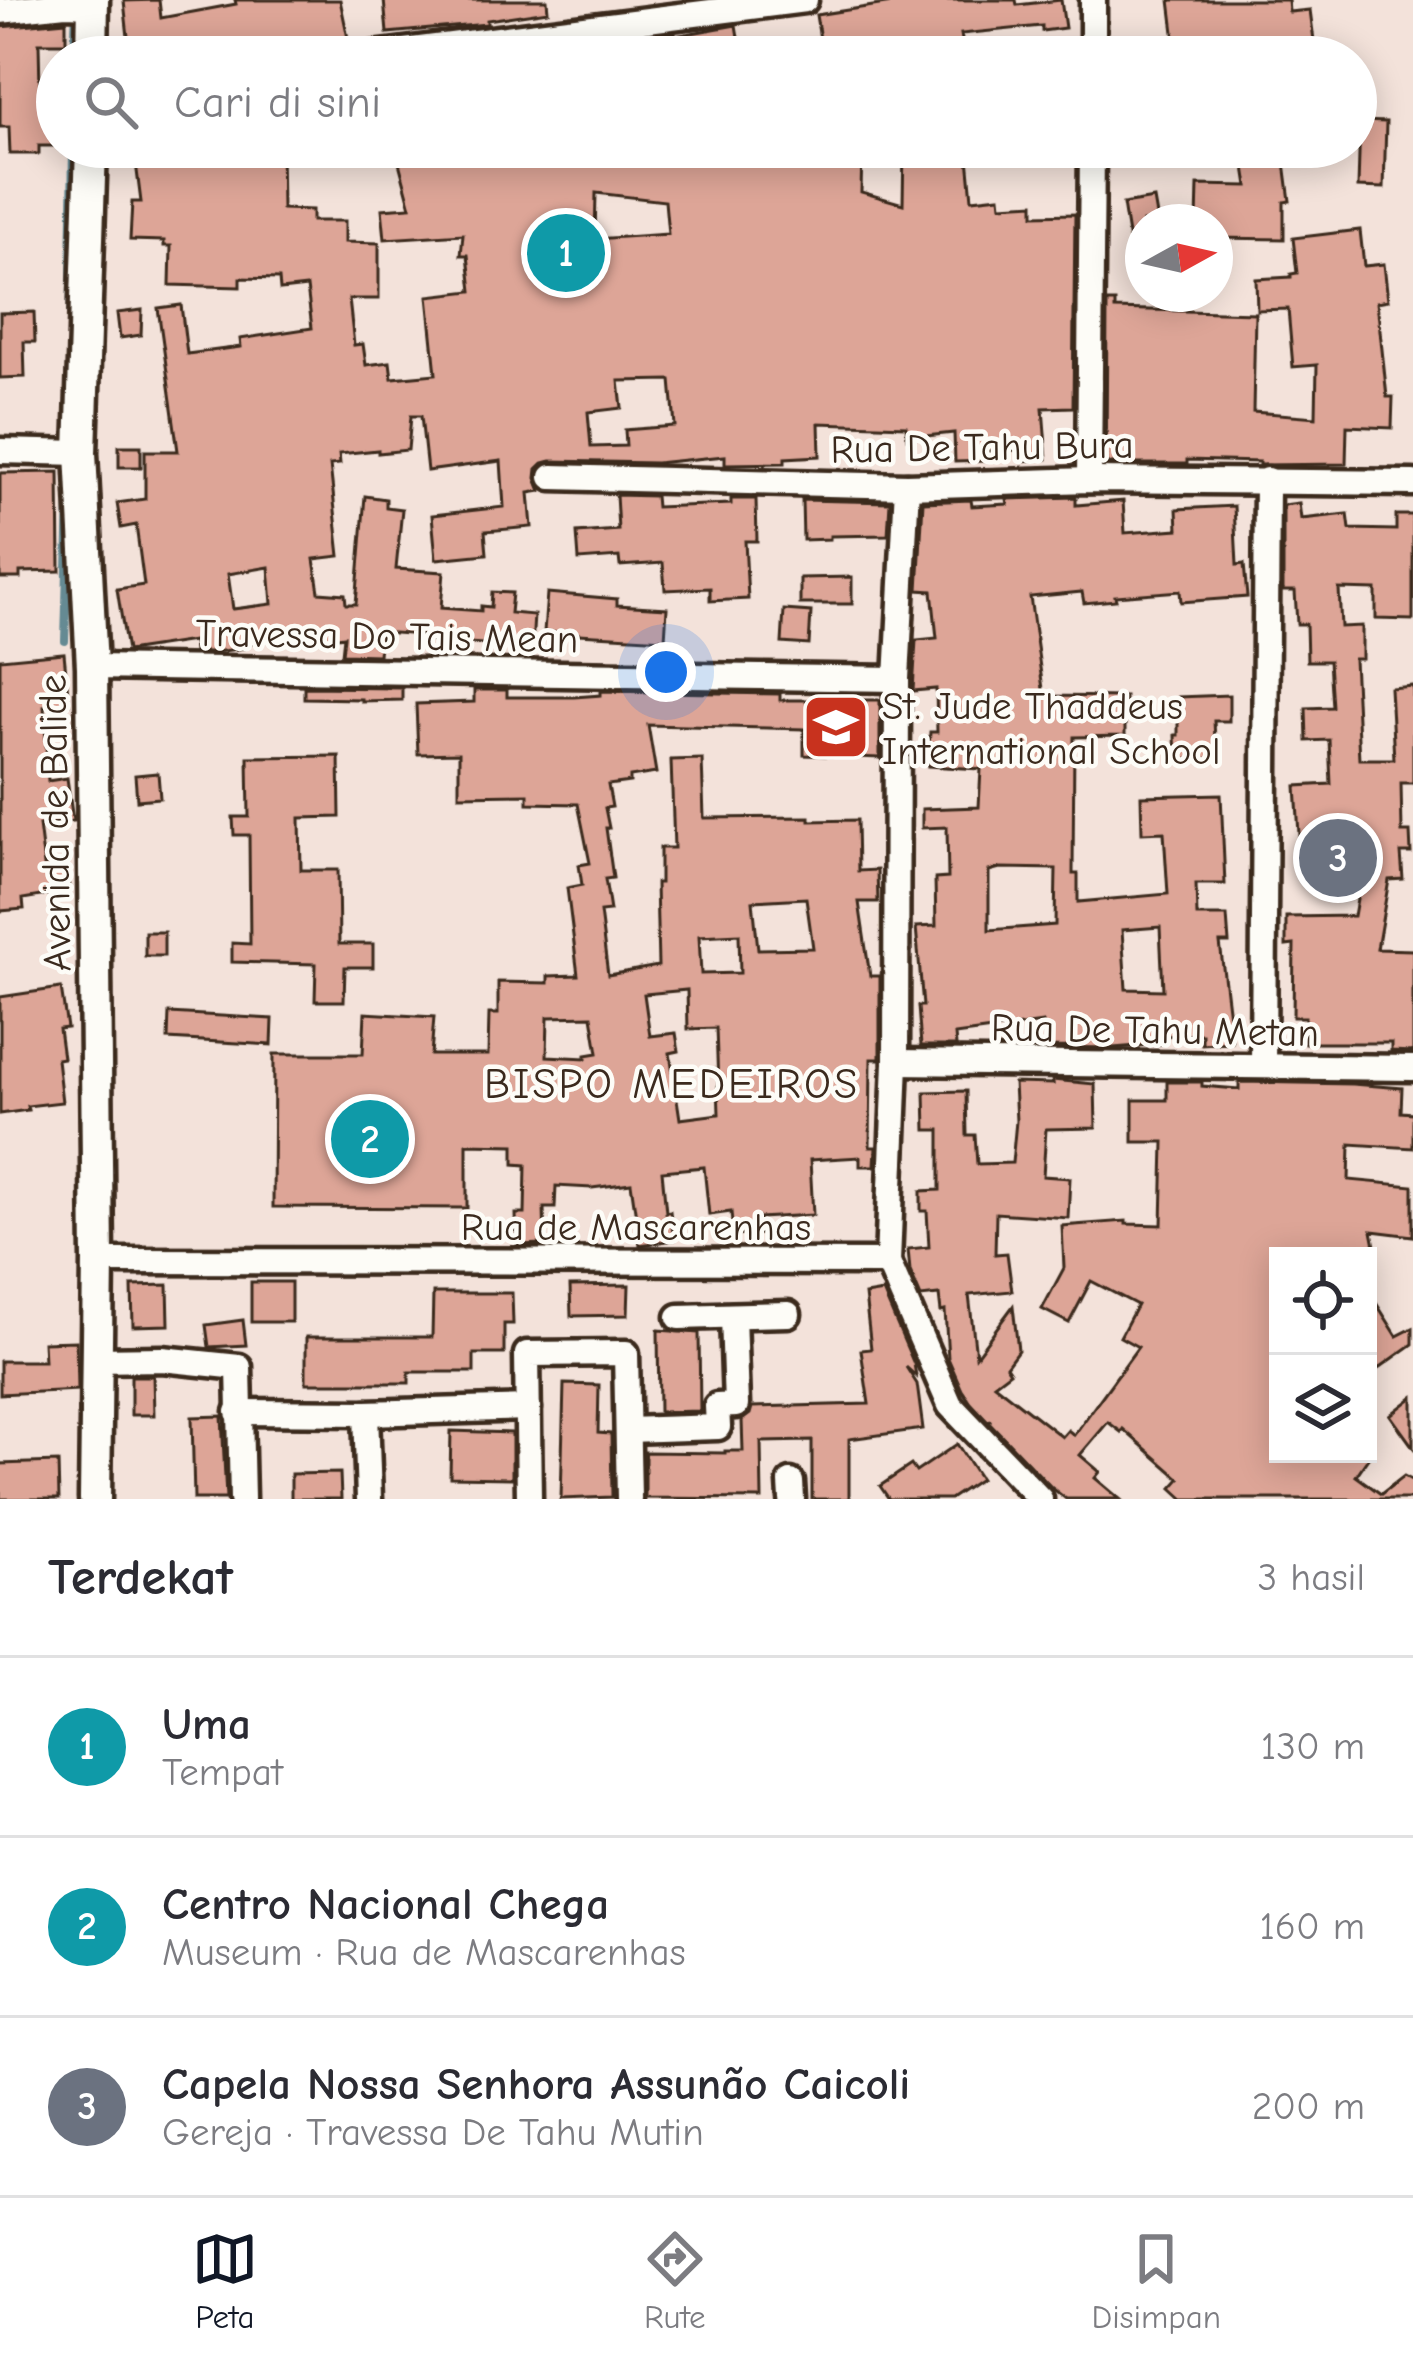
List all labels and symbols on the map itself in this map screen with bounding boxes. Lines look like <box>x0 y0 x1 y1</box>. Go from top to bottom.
north arrow <box>1125 204 1233 312</box>
pin: 1 <box>527 208 605 298</box>
street label: Rua De Tahu Bura <box>830 422 1134 473</box>
street label: Travessa Do Tais Mean <box>195 611 579 662</box>
your location <box>636 642 696 702</box>
street label: Avenida de Balide <box>30 674 81 972</box>
place label: St. Jude Thaddeus International School <box>882 684 1221 774</box>
school or university icon: St. Jude Thaddeus International School <box>801 692 871 762</box>
pin: 3 <box>1299 813 1377 903</box>
street label: Rua De Tahu Metan <box>991 1005 1319 1056</box>
district label: BISPO MEDEIROS <box>484 1060 860 1109</box>
pin: 2 <box>331 1094 409 1184</box>
street label: Rua de Mascarenhas <box>461 1205 811 1250</box>

